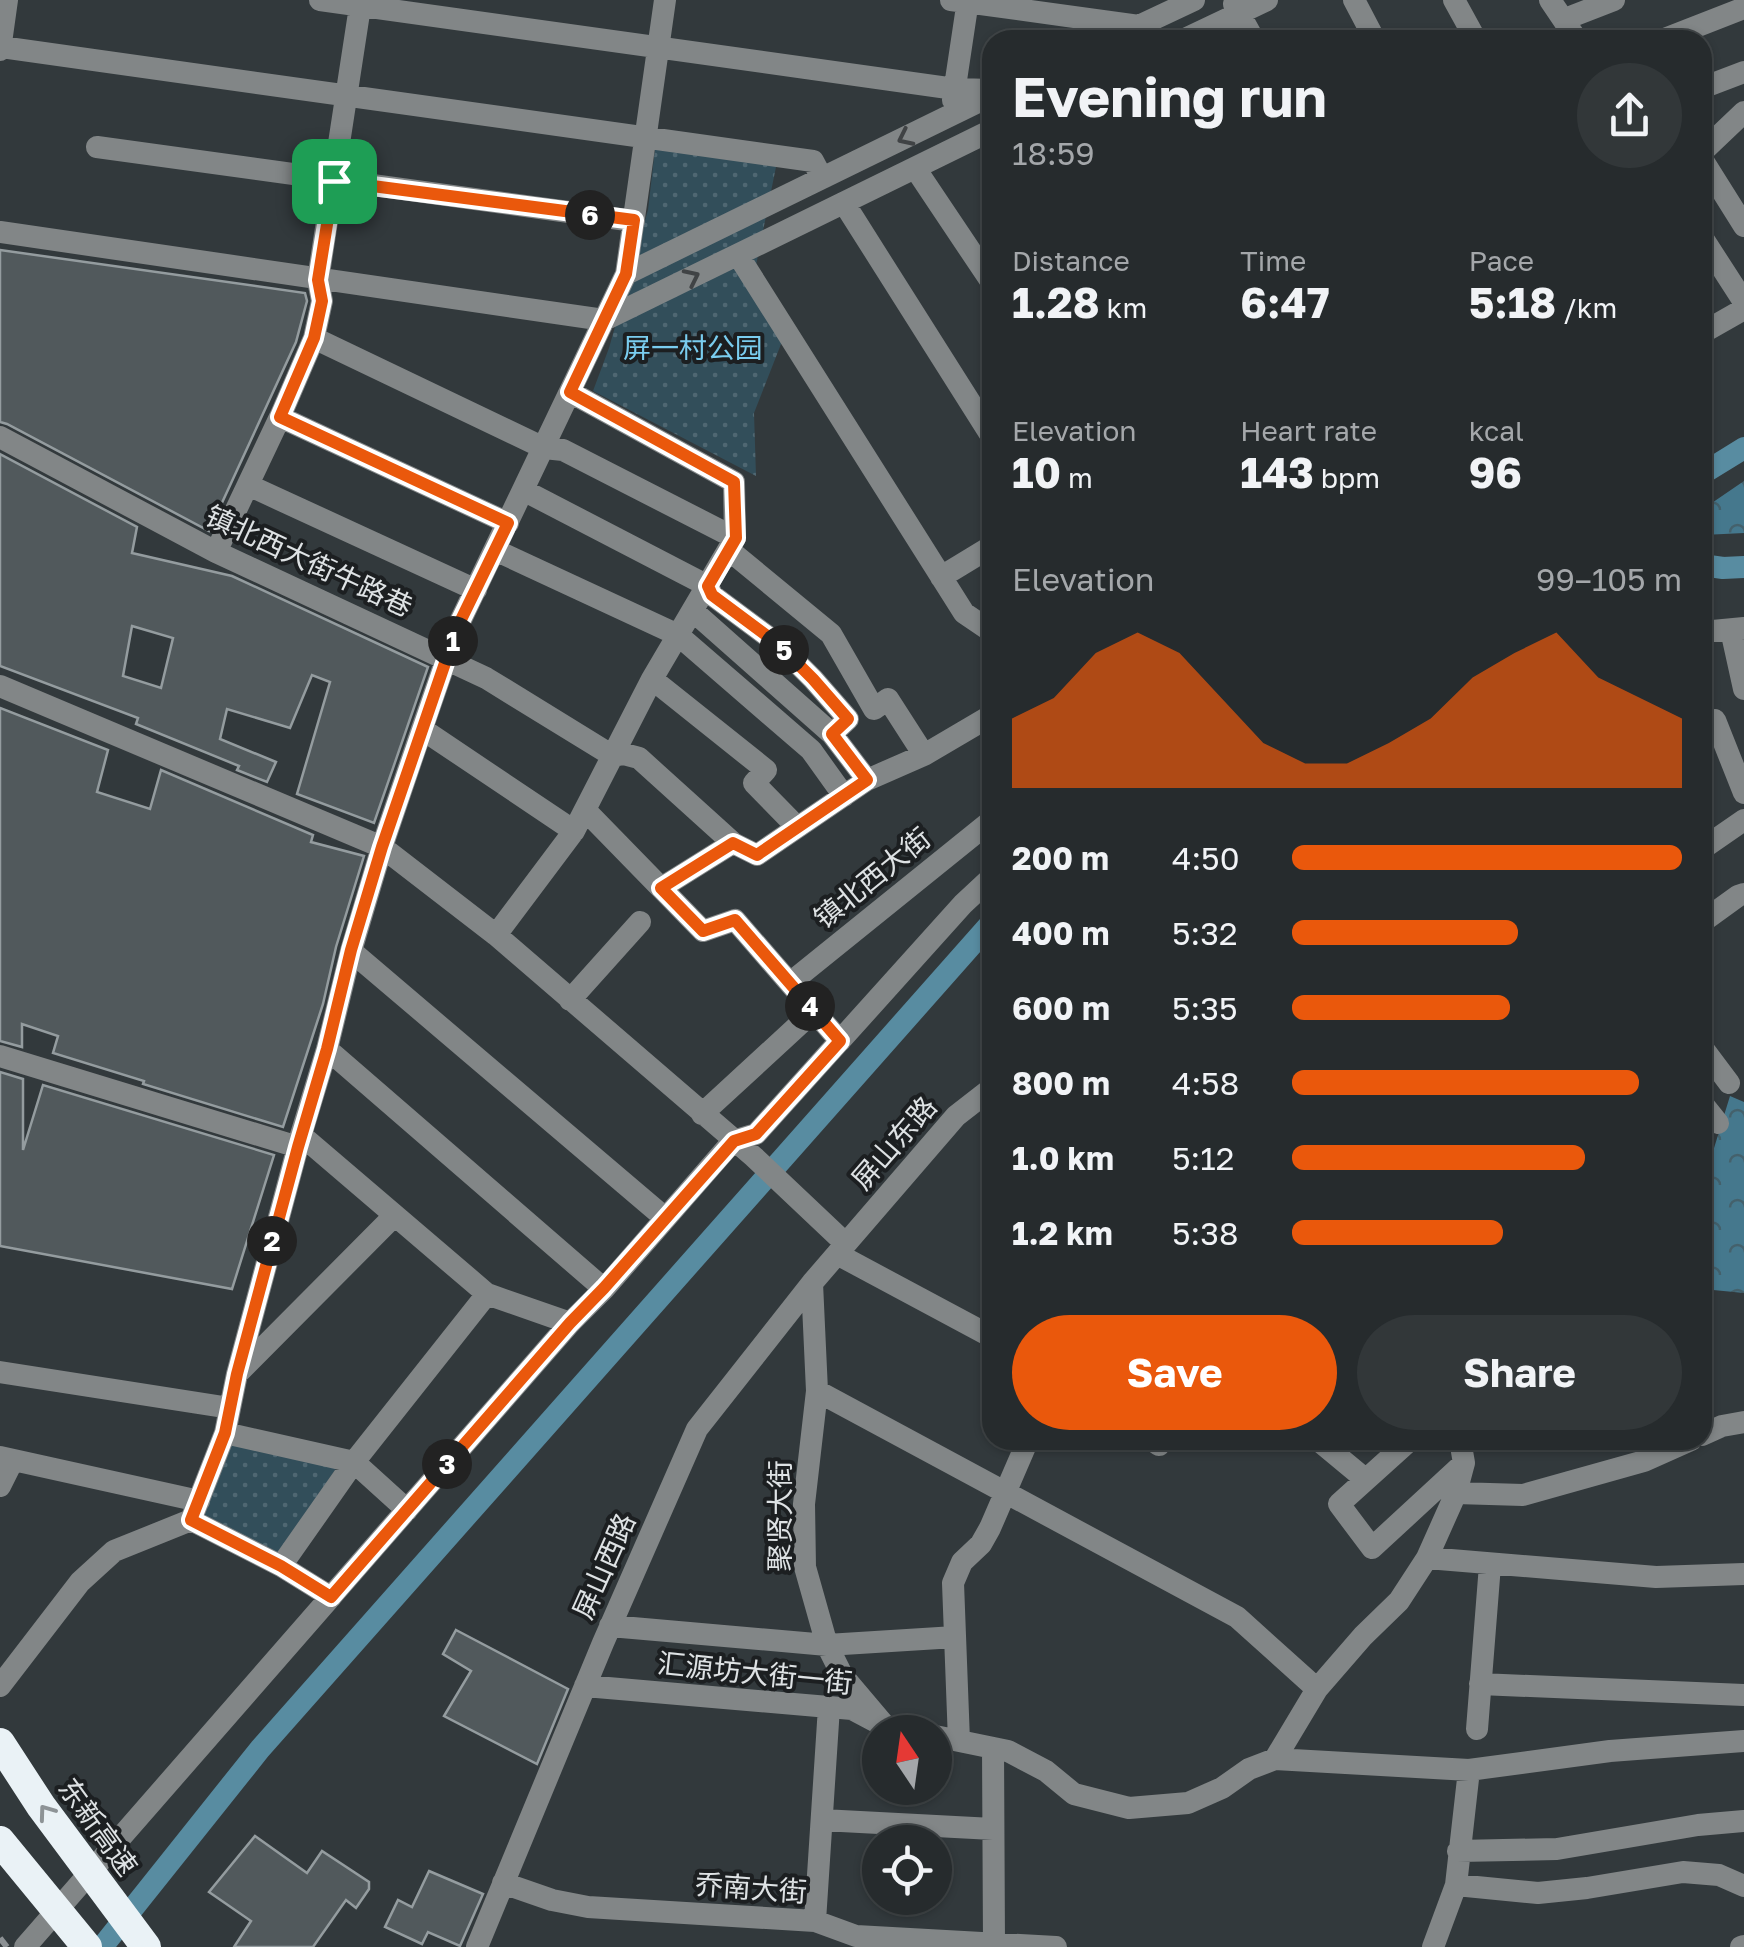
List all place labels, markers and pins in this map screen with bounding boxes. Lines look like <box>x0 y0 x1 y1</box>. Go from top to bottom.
pin <box>292 139 377 224</box>
pin: 6 <box>565 190 615 240</box>
pin: 1 <box>428 616 478 666</box>
pin: 5 <box>759 625 809 675</box>
pin: 4 <box>785 981 835 1031</box>
pin: 2 <box>247 1216 297 1266</box>
pin: 3 <box>422 1439 472 1489</box>

